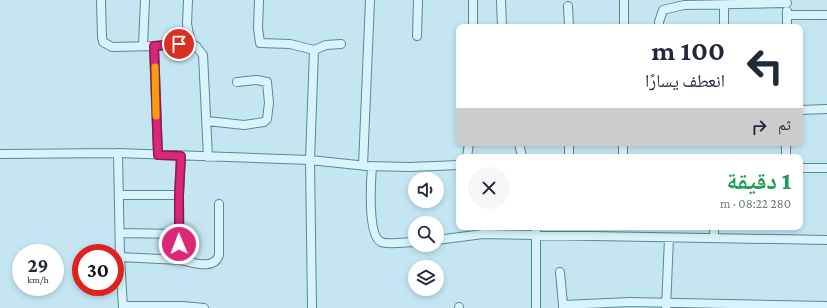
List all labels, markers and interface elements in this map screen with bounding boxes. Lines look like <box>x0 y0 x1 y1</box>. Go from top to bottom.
pin <box>162 27 196 61</box>
icon: arrive <box>168 33 190 55</box>
text: 100 m <box>651 35 725 66</box>
icon: left <box>739 40 791 92</box>
text: انعطف يسارًا <box>645 71 725 91</box>
icon: right <box>748 116 770 138</box>
text: ثم <box>778 117 791 133</box>
button: close <box>468 167 510 209</box>
text: 1 دقيقة <box>727 167 791 194</box>
map controls <box>408 172 444 296</box>
button: sound <box>408 172 444 208</box>
text: 280 m · 08:22 <box>720 196 791 211</box>
button: search <box>408 216 444 252</box>
position arrow <box>158 223 200 265</box>
speed limit sign: 30 <box>72 244 124 296</box>
text: 29 <box>27 254 49 276</box>
button: layers <box>408 260 444 296</box>
text: km/h <box>27 274 49 285</box>

